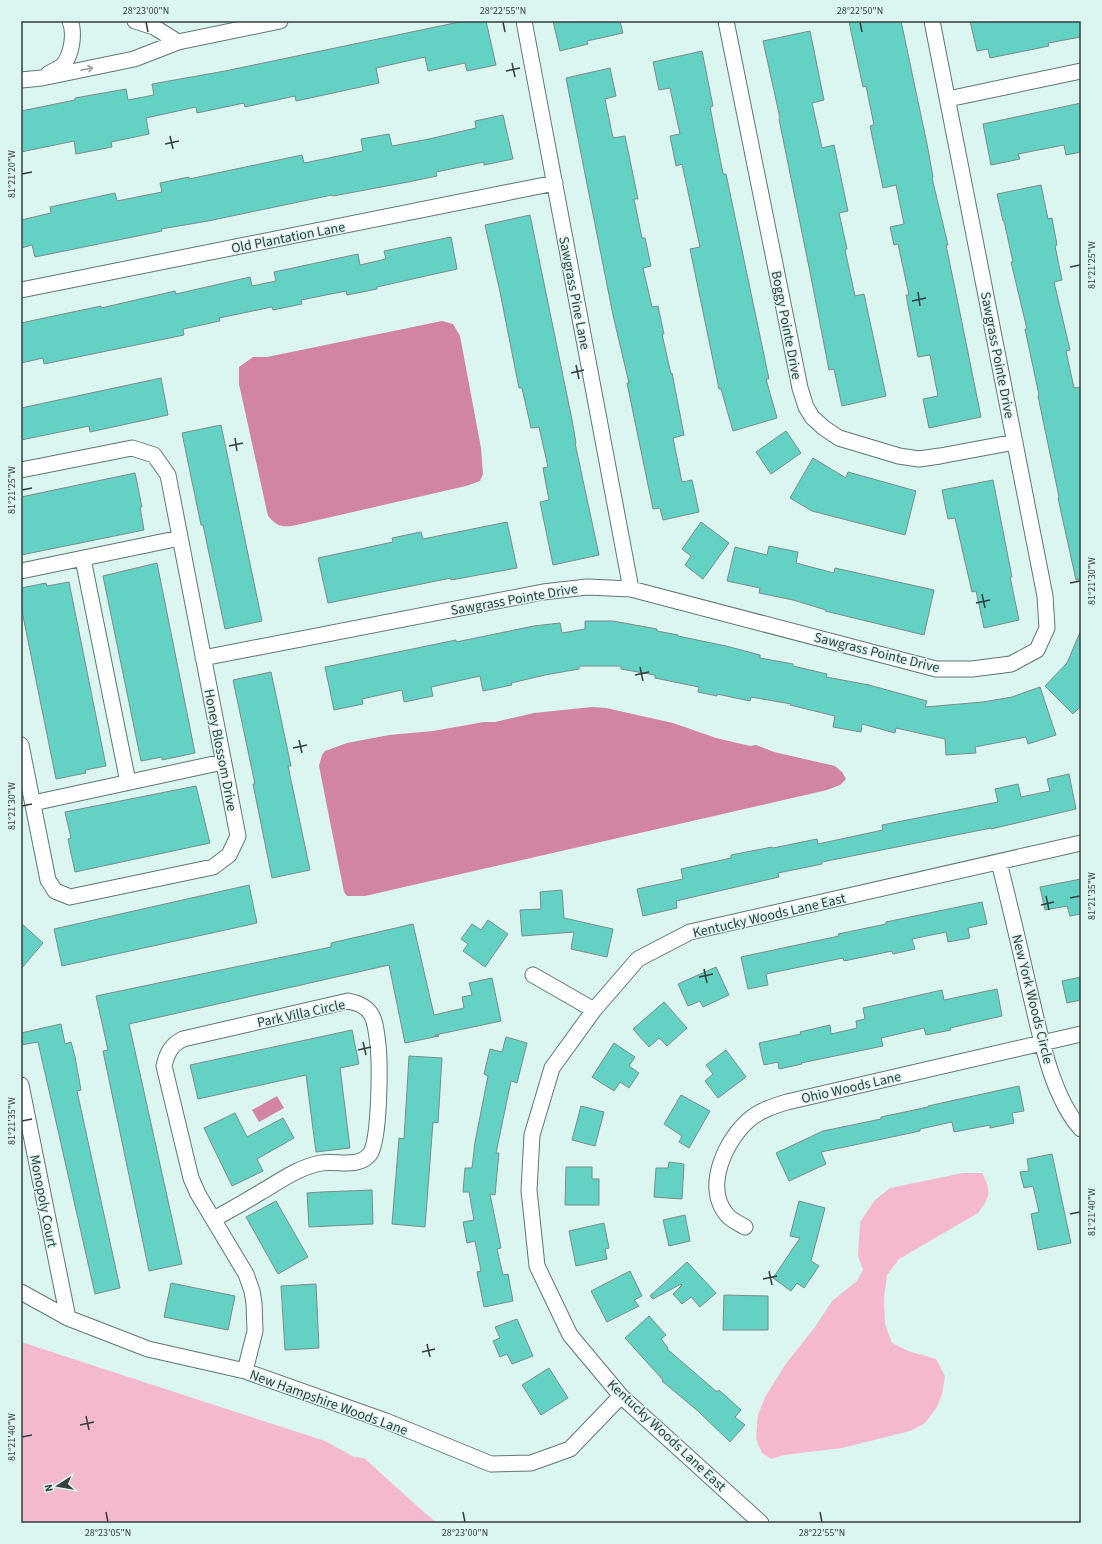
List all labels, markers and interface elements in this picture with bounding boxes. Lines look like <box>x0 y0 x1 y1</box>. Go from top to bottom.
text: 28°23'00"N <box>123 4 169 18</box>
text: 28°22'55"N <box>480 4 526 18</box>
text: 28°22'50"N <box>837 4 883 18</box>
one-way arrow <box>80 64 93 72</box>
text: 81°21'20"W <box>5 150 19 198</box>
street label: Old Plantation Lane <box>230 217 347 259</box>
street label: Sawgrass Pine Lane <box>553 235 595 352</box>
text: 81°21'25"W <box>1085 241 1099 289</box>
street label: Boggy Pointe Drive <box>766 269 806 381</box>
street label: Sawgrass Pointe Drive <box>975 290 1019 420</box>
text: 81°21'25"W <box>5 466 19 514</box>
text: 81°21'30"W <box>1085 557 1099 605</box>
street label: Sawgrass Pointe Drive <box>449 579 579 621</box>
street label: Sawgrass Pointe Drive <box>812 628 942 678</box>
street label: Honey Blossom Drive <box>198 687 242 813</box>
text: 81°21'30"W <box>5 782 19 830</box>
text: 81°21'35"W <box>1085 872 1099 920</box>
street label: Kentucky Woods Lane East <box>691 889 848 943</box>
street label: New York Woods Circle <box>1006 932 1058 1066</box>
street label: Park Villa Circle <box>255 995 347 1033</box>
street label: Ohio Woods Lane <box>799 1067 903 1109</box>
text: 81°21'35"W <box>5 1097 19 1145</box>
street label: Monopoly Court <box>24 1153 62 1250</box>
text: 81°21'40"W <box>1085 1188 1099 1236</box>
street label: New Hampshire Woods Lane <box>247 1365 411 1441</box>
street label: Kentucky Woods Lane East <box>602 1375 730 1497</box>
text: 81°21'40"W <box>5 1413 19 1461</box>
north arrow <box>38 1466 78 1506</box>
text: N <box>41 1483 57 1493</box>
text: 28°23'05"N <box>85 1526 131 1540</box>
text: 28°23'00"N <box>442 1526 488 1540</box>
text: 28°22'55"N <box>799 1526 845 1540</box>

